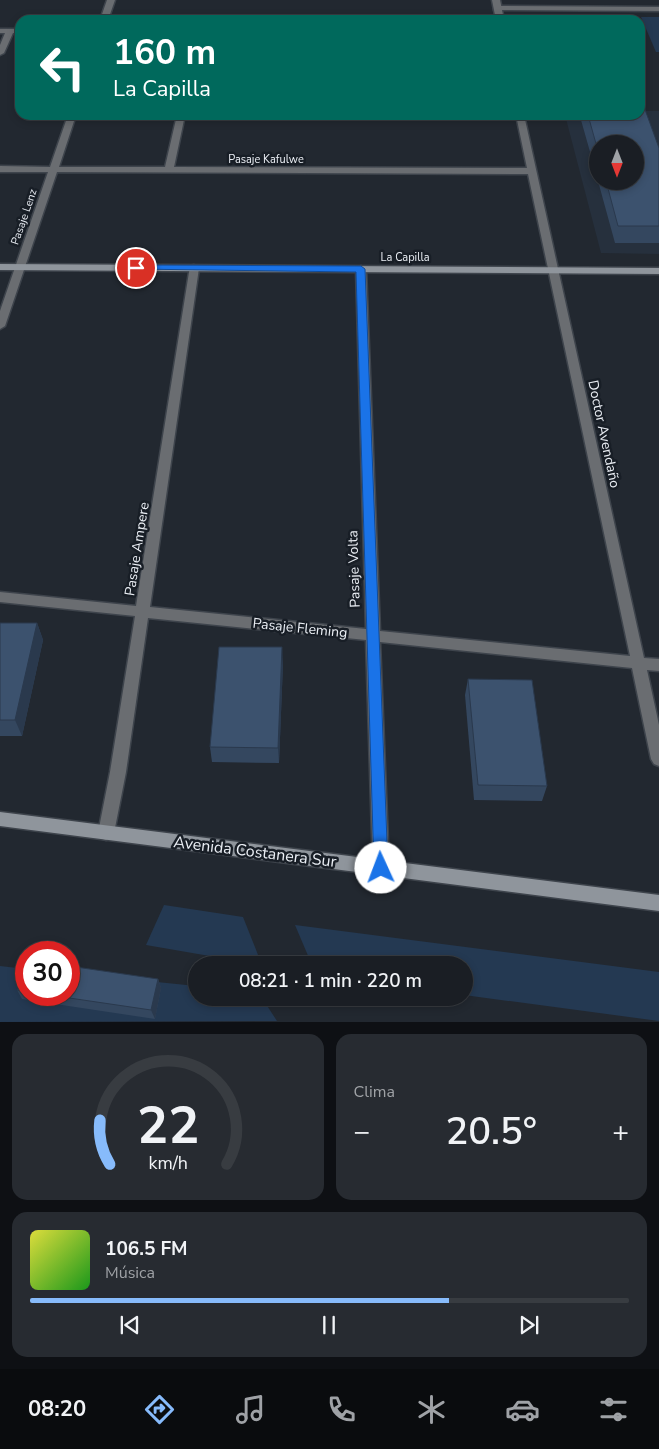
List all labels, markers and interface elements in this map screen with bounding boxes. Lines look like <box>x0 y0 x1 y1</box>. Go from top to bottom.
text: 160 m <box>113 29 216 76</box>
icon: left <box>30 35 95 100</box>
text: La Capilla <box>113 74 211 104</box>
north arrow <box>589 135 644 190</box>
map controls <box>589 135 644 190</box>
street label: Pasaje Kafulwe <box>228 152 304 167</box>
street label: Pasaje Lenz <box>7 187 41 247</box>
pin <box>115 247 157 289</box>
street label: La Capilla <box>381 250 430 265</box>
icon: arrive <box>122 254 150 282</box>
street label: Doctor Avendaño <box>583 378 625 490</box>
street label: Pasaje Ampere <box>120 501 154 597</box>
street label: Pasaje Volta <box>343 530 365 608</box>
street label: Pasaje Fleming <box>252 614 348 642</box>
street label: Avenida Costanera Sur <box>172 831 338 873</box>
position arrow <box>354 841 406 893</box>
speed limit sign: 30 <box>15 941 80 1006</box>
text: 08:21 · 1 min · 220 m <box>239 968 422 994</box>
text: Clima <box>354 1081 395 1103</box>
text: 22 <box>137 1090 199 1161</box>
text: 20.5° <box>445 1106 537 1157</box>
text: − <box>354 1113 370 1151</box>
text: + <box>612 1113 629 1151</box>
text: km/h <box>148 1151 187 1175</box>
text: 106.5 FM <box>105 1236 188 1262</box>
text: Música <box>105 1262 155 1284</box>
icon: previous <box>116 1311 144 1339</box>
icon: pause <box>315 1311 343 1339</box>
icon: next <box>515 1311 543 1339</box>
icon: directions <box>142 1392 177 1427</box>
icon: music <box>233 1392 268 1427</box>
icon: phone <box>324 1392 359 1427</box>
icon: climate <box>414 1392 449 1427</box>
icon: car <box>505 1392 540 1427</box>
icon: filters <box>596 1392 631 1427</box>
text: 08:20 <box>28 1394 86 1424</box>

